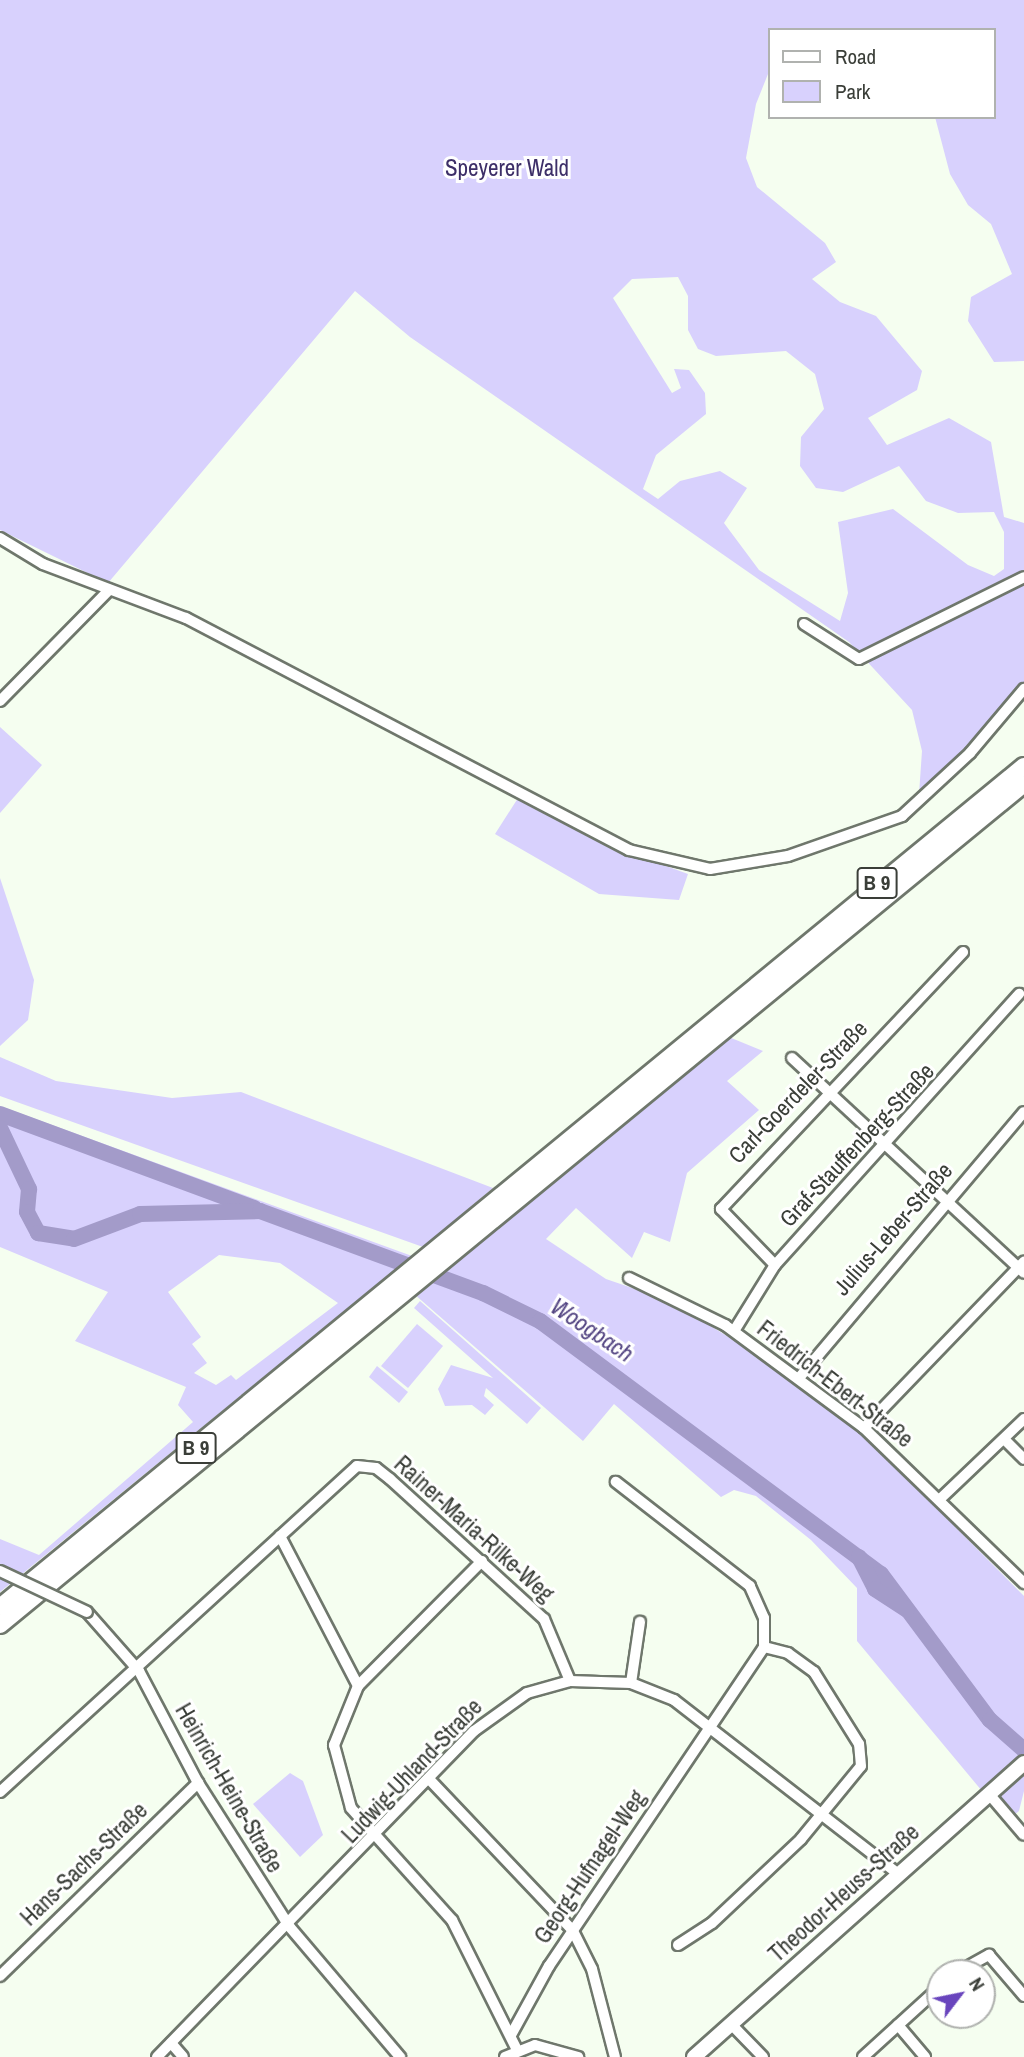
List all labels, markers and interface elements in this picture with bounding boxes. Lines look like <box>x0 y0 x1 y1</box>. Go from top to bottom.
legend <box>768 28 996 119</box>
text: Road <box>835 42 876 71</box>
text: Park <box>835 77 870 106</box>
park label: Speyerer Wald <box>445 154 569 182</box>
road number: B 9 <box>856 866 898 900</box>
street label: Carl-Goerdeler-Straße <box>723 1015 873 1169</box>
street label: Graf-Stauffenberg-Straße <box>774 1058 940 1232</box>
street label: Julius-Leber-Straße <box>828 1157 958 1301</box>
water label: Woogbach <box>545 1292 639 1368</box>
street label: Friedrich-Ebert-Straße <box>752 1315 918 1453</box>
road number: B 9 <box>175 1430 217 1466</box>
street label: Rainer-Maria-Rilke-Weg <box>389 1450 559 1608</box>
street label: Ludwig-Uhland-Straße <box>336 1693 488 1849</box>
street label: Heinrich-Heine-Straße <box>169 1698 289 1878</box>
street label: Georg-Hufnagel-Weg <box>529 1785 651 1949</box>
street label: Hans-Sachs-Straße <box>15 1797 153 1931</box>
street label: Theodor-Heuss-Straße <box>763 1818 925 1968</box>
north arrow <box>926 1959 996 2029</box>
text: N <box>963 1972 991 1996</box>

